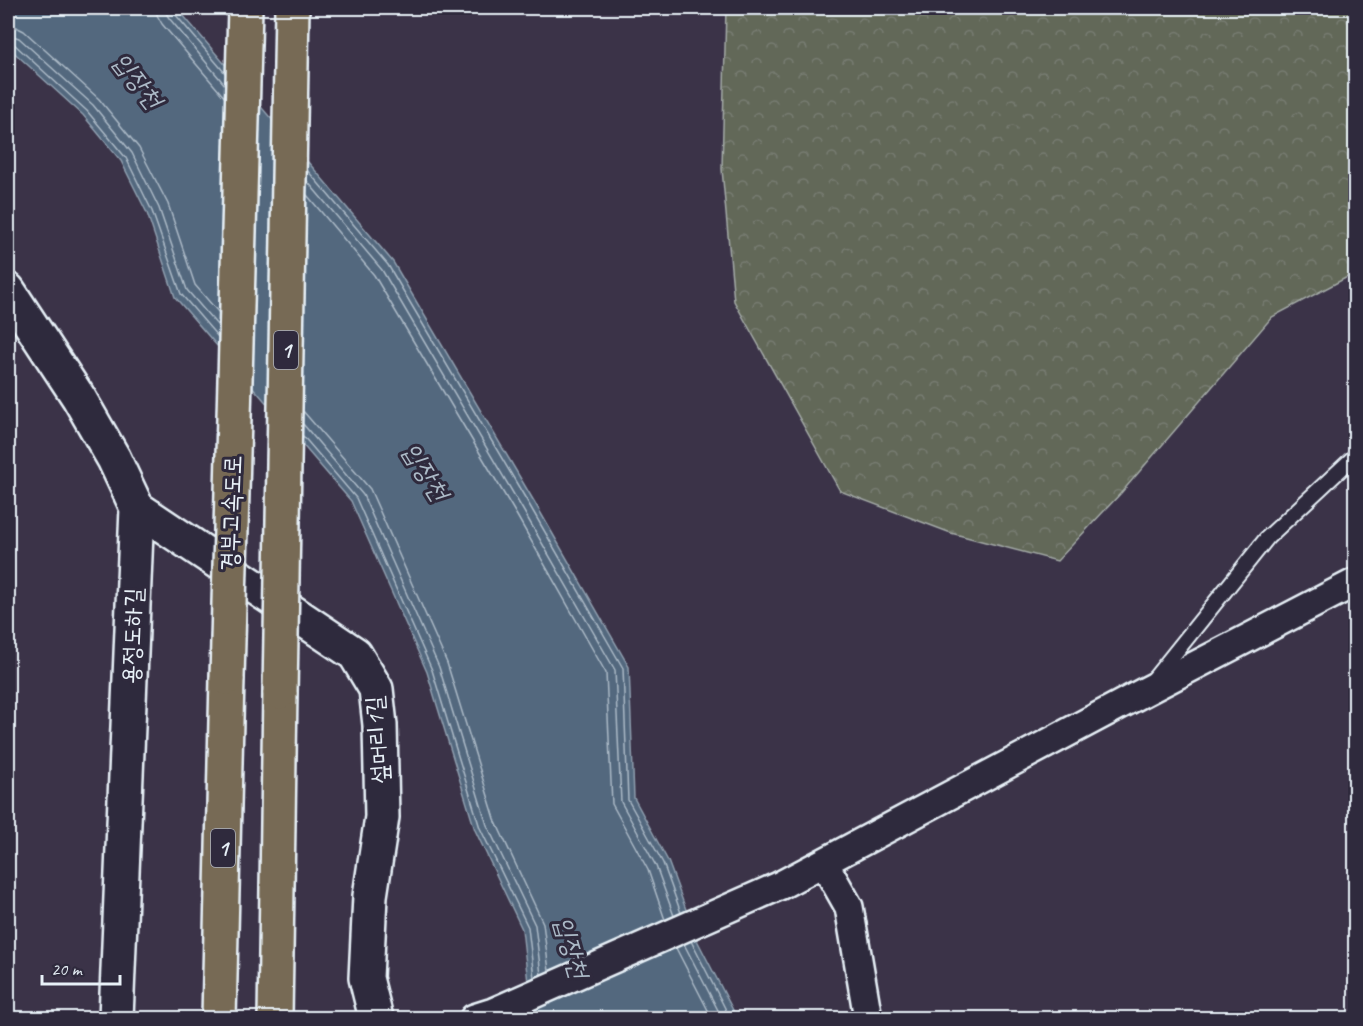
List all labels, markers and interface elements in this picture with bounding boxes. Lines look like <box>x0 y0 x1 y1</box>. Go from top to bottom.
water label: 입장천 <box>105 45 172 118</box>
road number: 1 <box>274 331 298 369</box>
water label: 입장천 <box>395 436 458 509</box>
street label: 경부고속도로 <box>214 455 248 571</box>
street label: 용정도하길 <box>115 587 149 685</box>
street label: 섶머리1길 <box>359 695 395 785</box>
road number: 1 <box>211 829 235 867</box>
water label: 입장천 <box>547 912 597 985</box>
scale bar <box>42 948 120 986</box>
text: 20 m <box>51 958 84 980</box>

